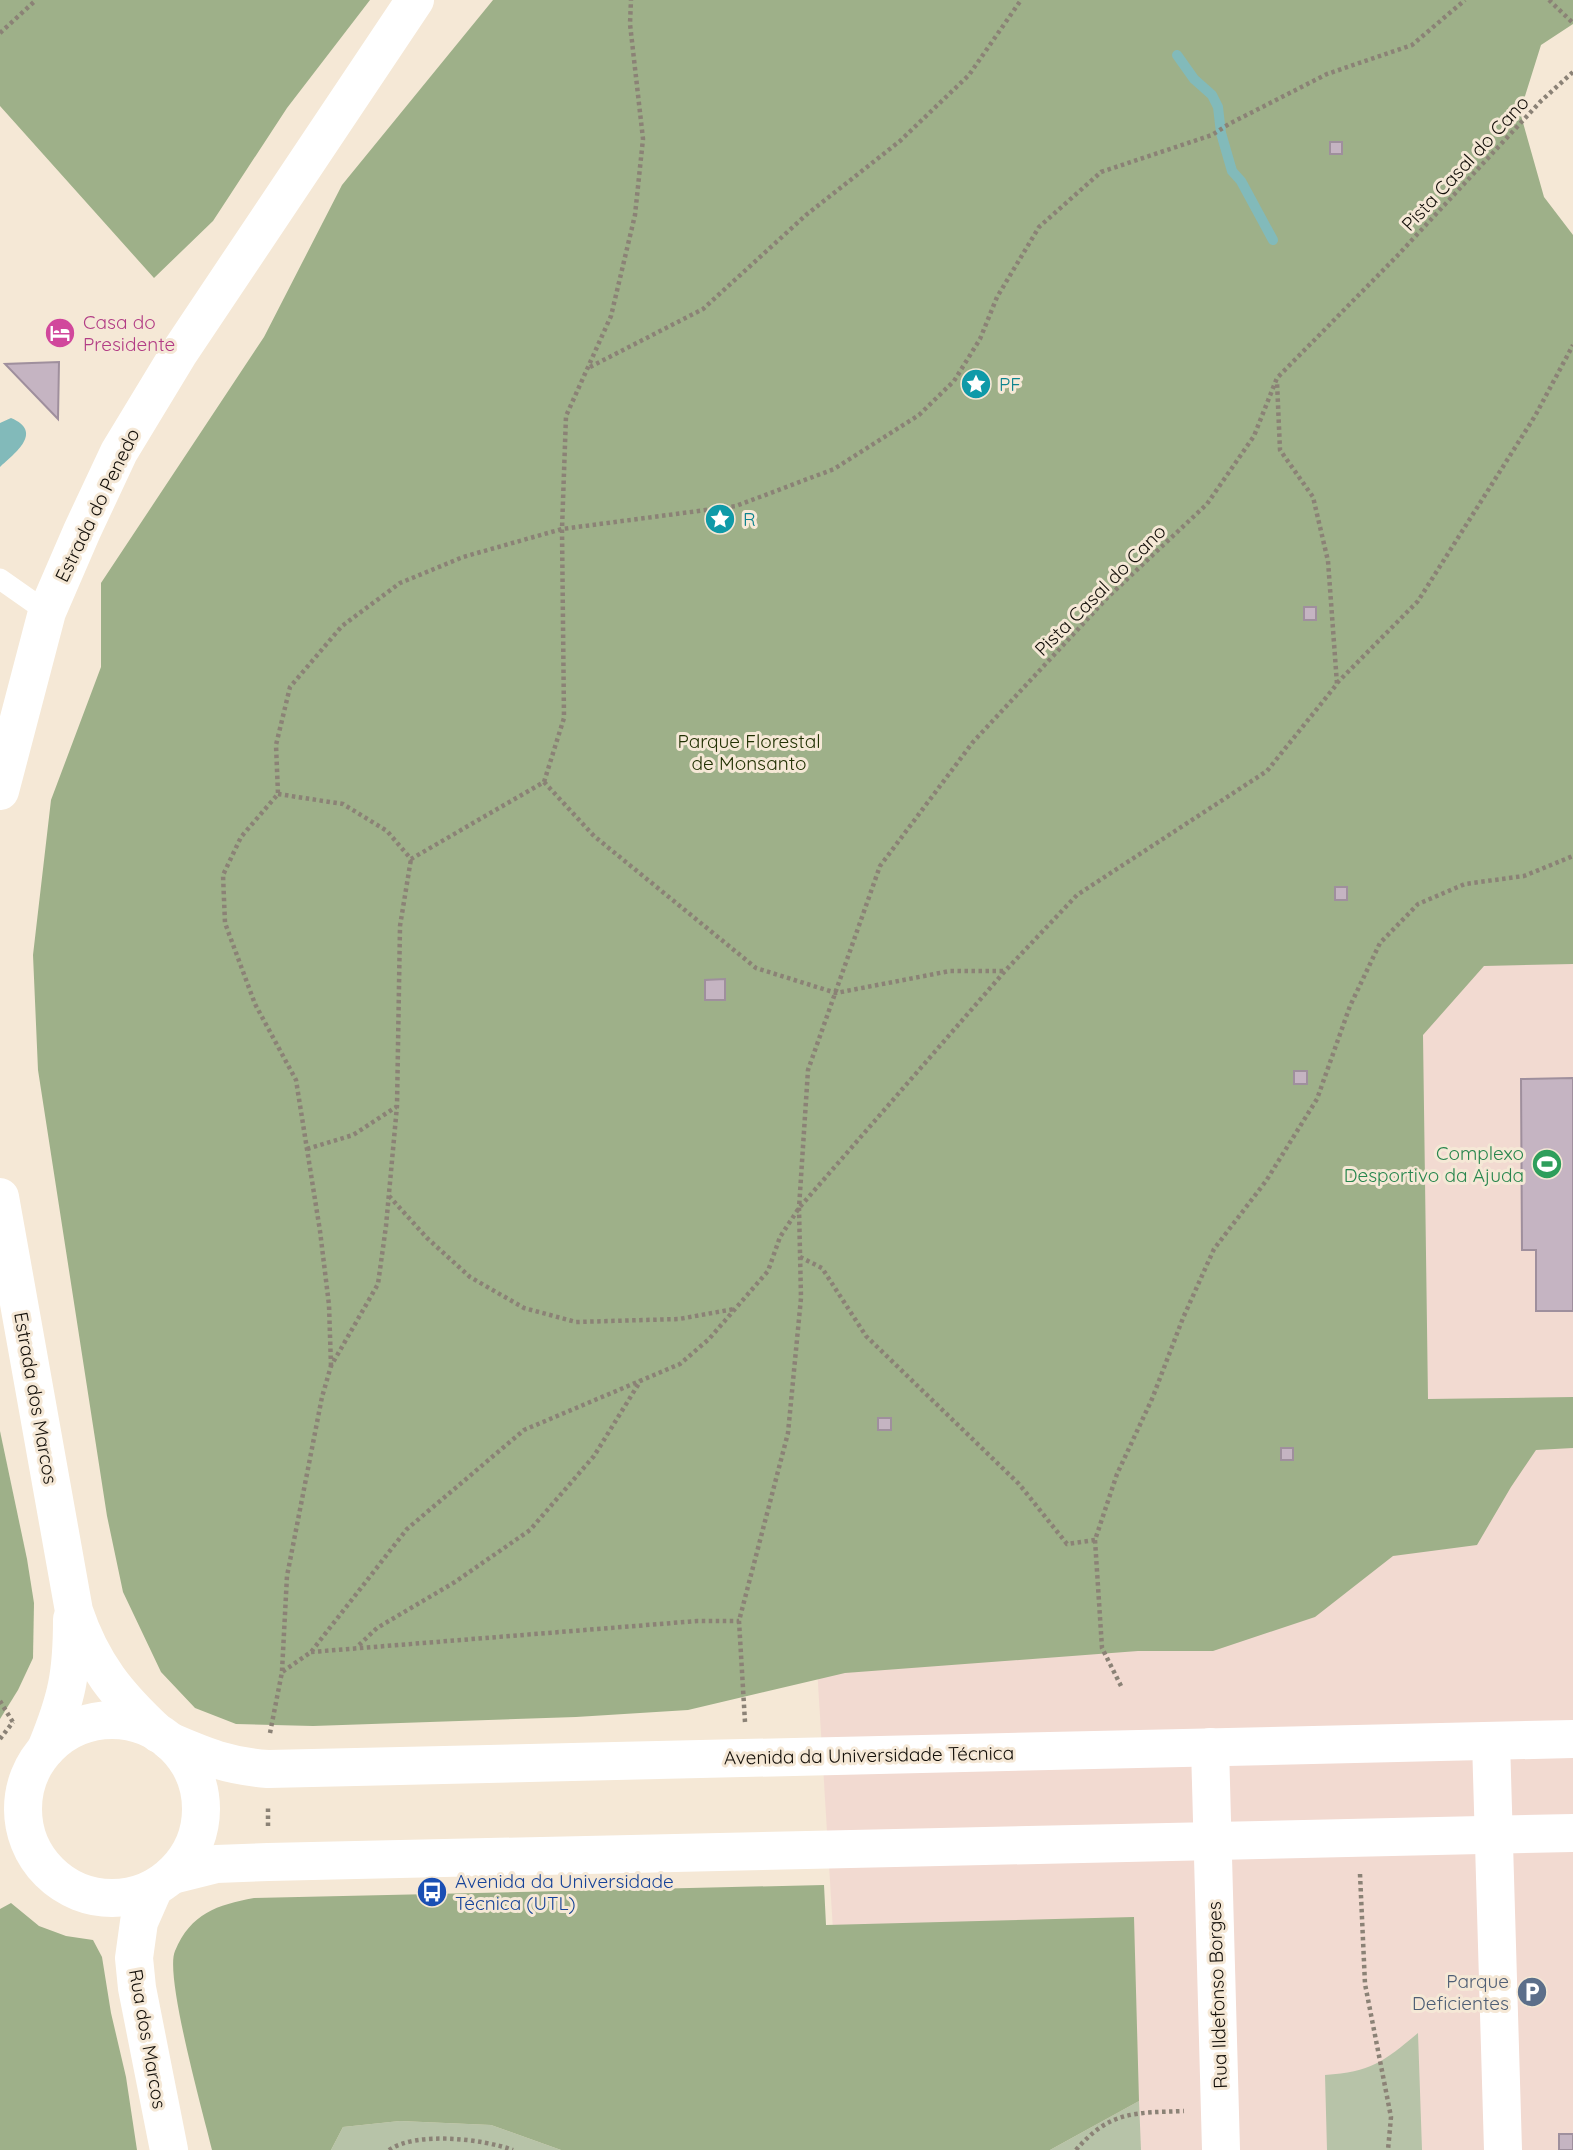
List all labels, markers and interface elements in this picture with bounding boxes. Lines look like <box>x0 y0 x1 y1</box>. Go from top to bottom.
street label: Pista Casal do Cano <box>1396 90 1534 236</box>
place label: Casa do Presidente <box>83 310 175 356</box>
hotel icon: Casa do Presidente <box>43 316 77 350</box>
place icon: PF <box>959 367 993 401</box>
place label: PF <box>999 372 1021 396</box>
street label: Estrada do Penedo <box>49 424 145 586</box>
place icon: R <box>703 502 737 536</box>
place label: R <box>743 507 756 531</box>
street label: Pista Casal do Cano <box>1029 519 1171 661</box>
park label: Parque Florestal de Monsanto <box>677 729 821 775</box>
place label: Complexo Desportivo da Ajuda <box>1344 1141 1524 1187</box>
sports icon: Complexo Desportivo da Ajuda <box>1530 1147 1564 1181</box>
street label: Estrada dos Marcos <box>9 1310 63 1486</box>
street label: Avenida da Universidade Técnica <box>724 1740 1014 1770</box>
place label: Avenida da Universidade Técnica (UTL) <box>455 1869 674 1915</box>
bus stop icon: Avenida da Universidade Técnica (UTL) <box>415 1875 449 1909</box>
street label: Rua Ildefonso Borges <box>1202 1901 1232 2089</box>
street label: Rua dos Marcos <box>124 1967 172 2111</box>
place label: Parque Deficientes <box>1412 1969 1509 2015</box>
parking icon: Parque Deficientes <box>1515 1975 1549 2009</box>

